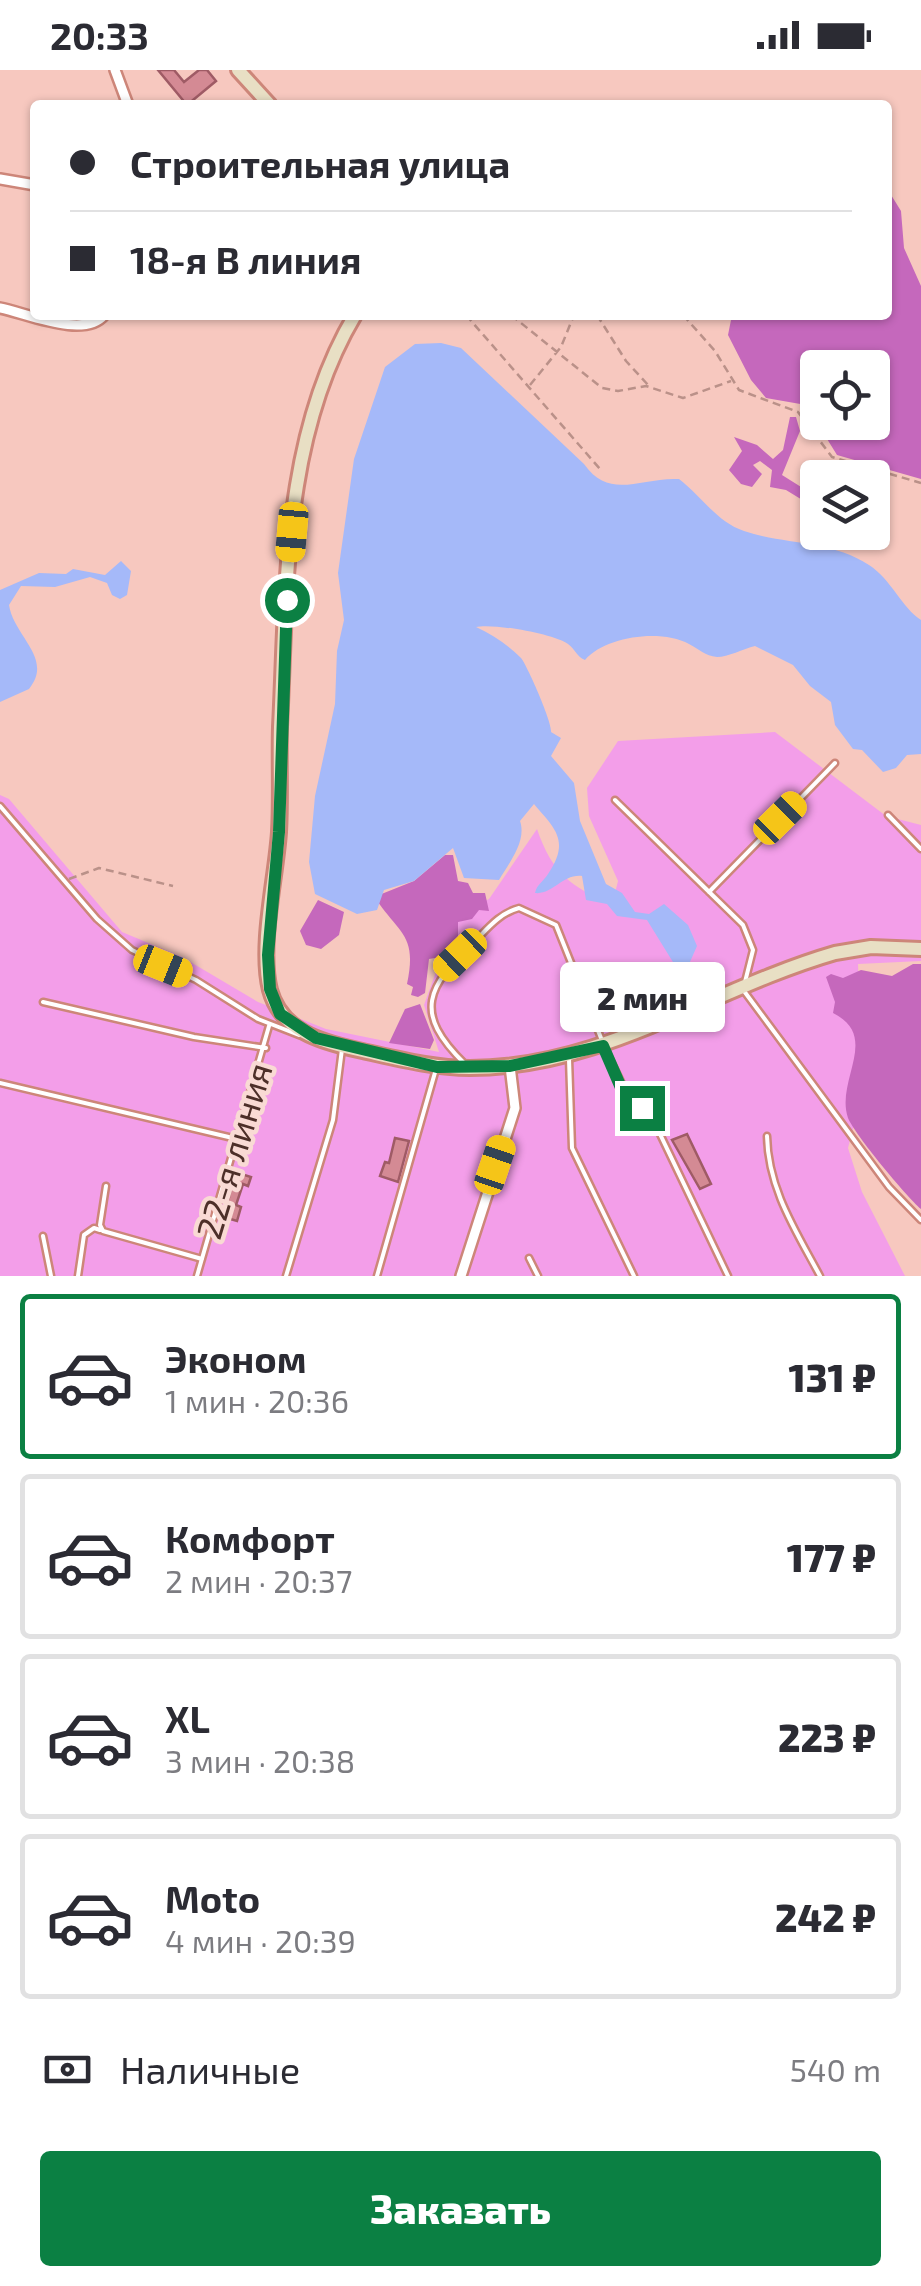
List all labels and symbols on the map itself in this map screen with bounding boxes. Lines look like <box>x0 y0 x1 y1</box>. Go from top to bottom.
car <box>274 501 310 563</box>
route start <box>265 578 310 623</box>
car <box>748 786 812 850</box>
car <box>428 923 492 987</box>
car <box>130 941 196 991</box>
callout: 2 мин <box>560 963 724 1033</box>
street label: 22-я линия <box>186 1057 280 1244</box>
route end <box>620 1086 665 1131</box>
car <box>471 1132 519 1198</box>

